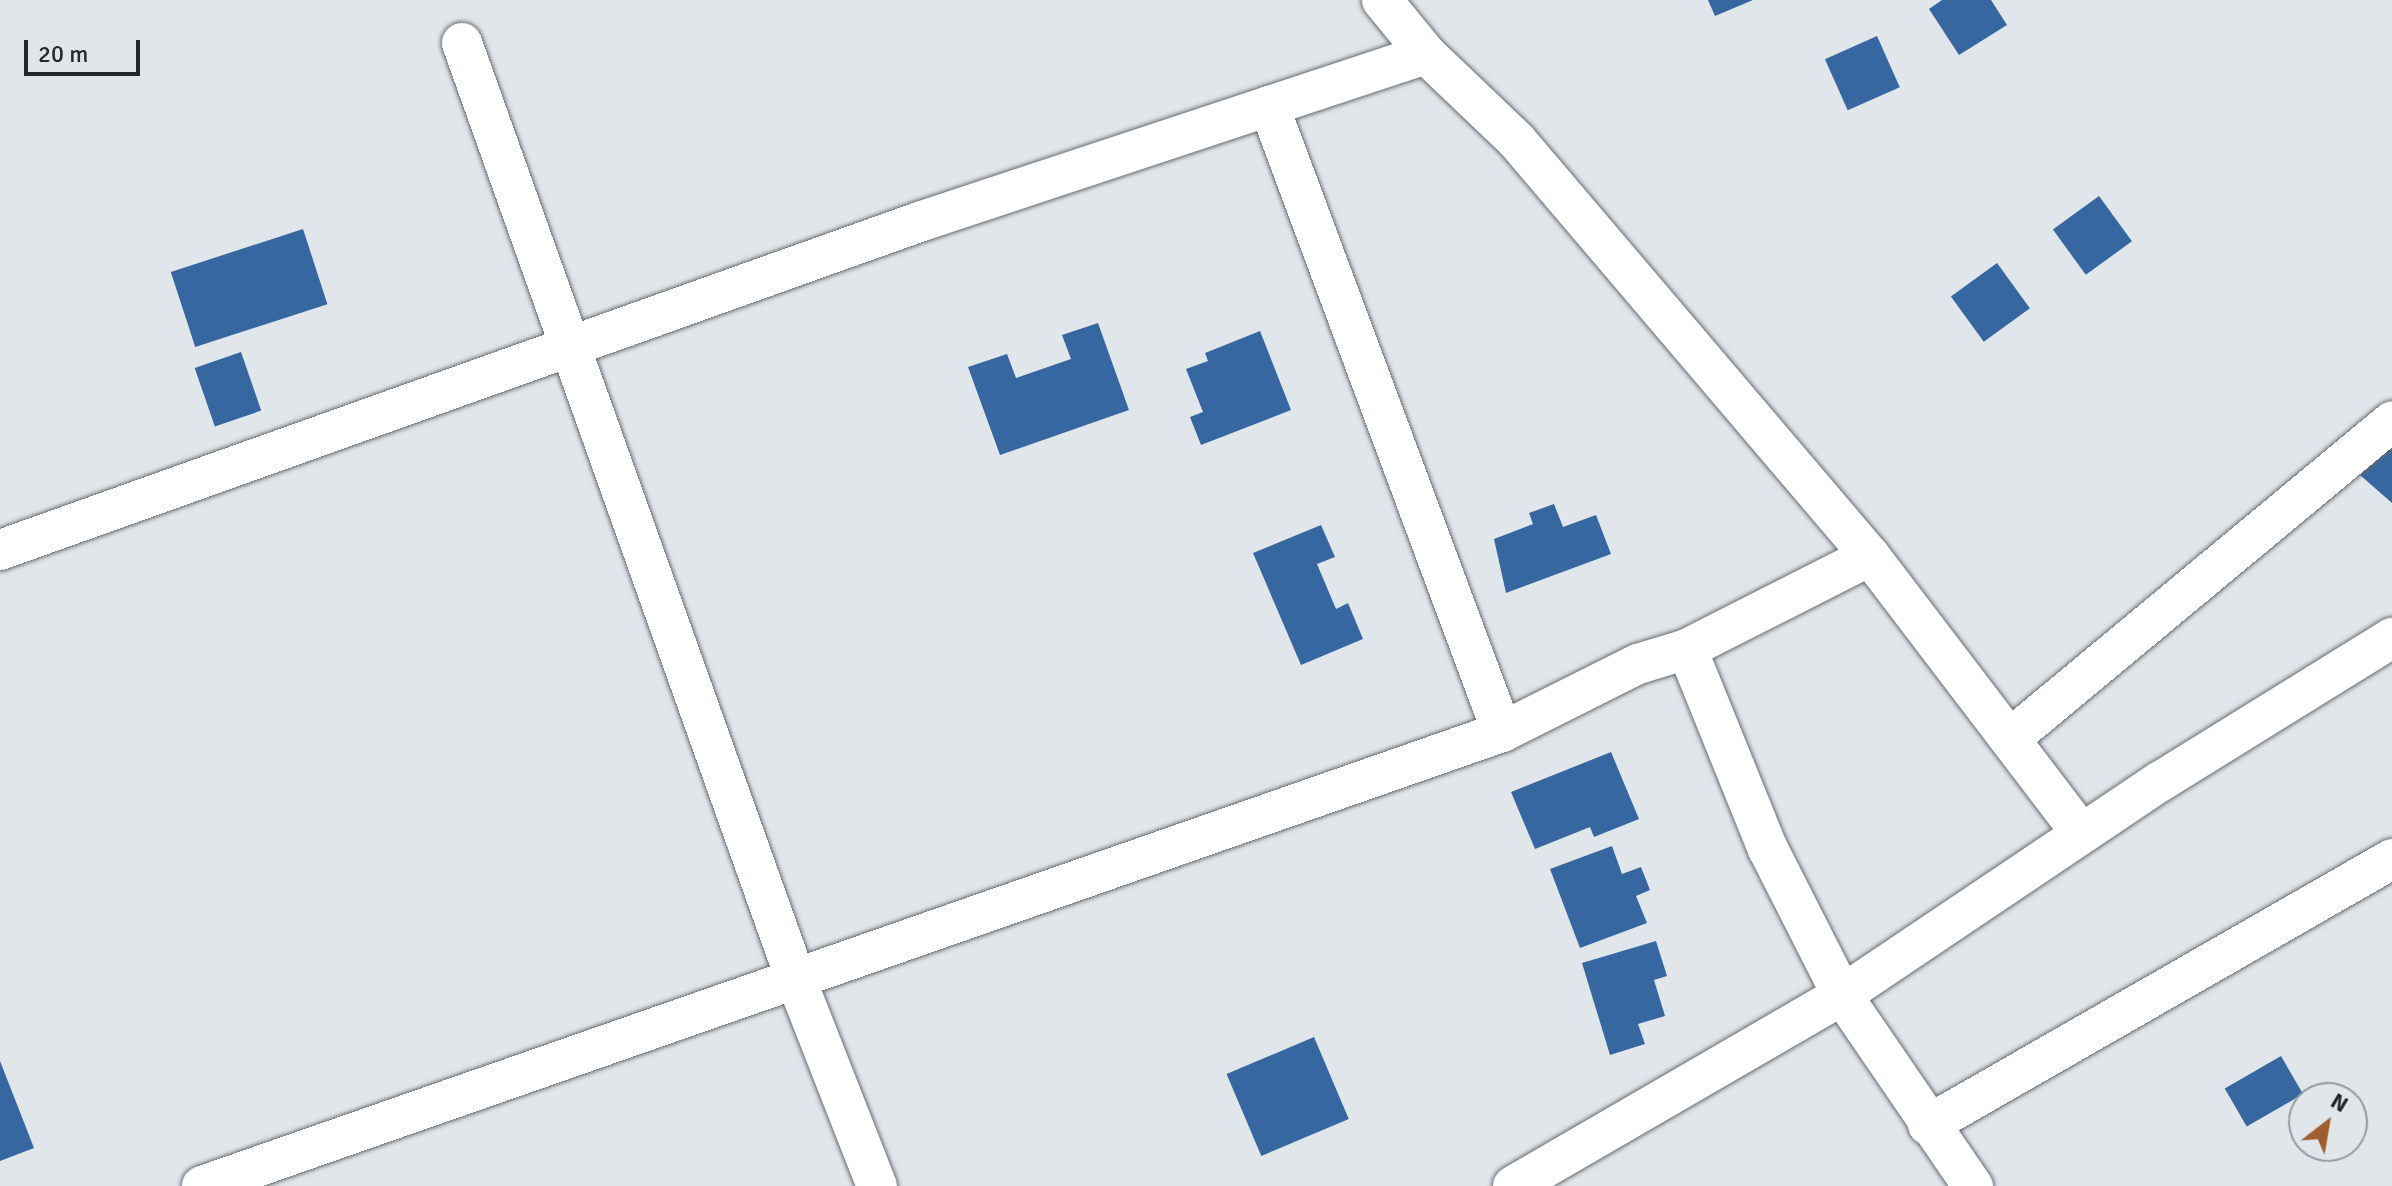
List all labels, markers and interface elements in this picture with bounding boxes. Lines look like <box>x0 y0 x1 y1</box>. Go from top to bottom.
scale bar <box>28 24 144 74</box>
text: 20 m <box>38 39 88 69</box>
north arrow <box>2288 1082 2368 1162</box>
text: N <box>2326 1087 2353 1118</box>

